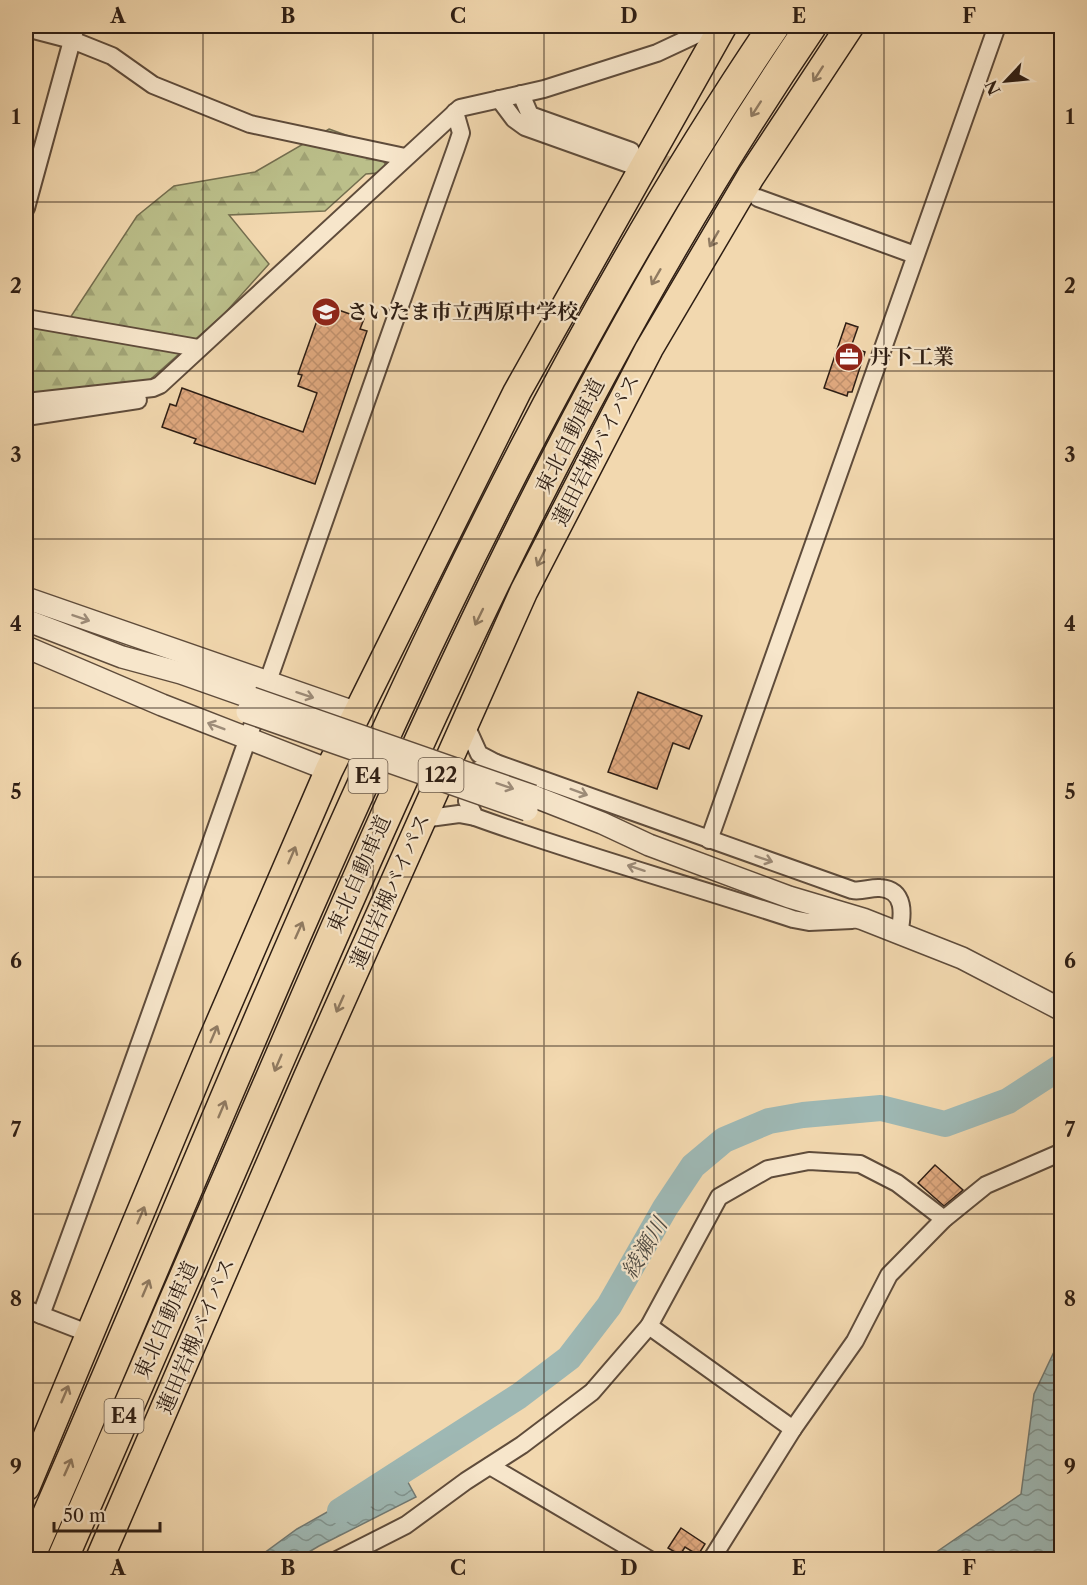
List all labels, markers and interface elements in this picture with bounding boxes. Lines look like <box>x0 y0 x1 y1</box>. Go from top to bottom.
text: A <box>109 4 126 28</box>
text: B <box>281 4 296 28</box>
text: C <box>450 4 466 28</box>
text: D <box>620 4 638 28</box>
text: E <box>792 4 806 28</box>
text: F <box>962 4 976 28</box>
north arrow <box>976 51 1036 111</box>
one-way arrow <box>811 65 823 82</box>
text: N <box>980 77 1005 98</box>
one-way arrow <box>750 101 762 117</box>
text: 1 <box>12 105 21 129</box>
text: 1 <box>1066 105 1075 129</box>
one-way arrow <box>707 230 719 247</box>
one-way arrow <box>650 268 662 285</box>
text: 2 <box>10 274 22 298</box>
text: 2 <box>1064 274 1076 298</box>
school or university icon: さいたま市立西原中学校 <box>310 296 342 328</box>
place label: さいたま市立西原中学校 <box>347 299 578 324</box>
office icon: 丹下工業 <box>833 341 865 373</box>
place label: 丹下工業 <box>870 344 954 369</box>
street label: 蓮田岩槻バイパス <box>546 369 645 530</box>
street label: 東北自動車道 <box>530 374 609 498</box>
text: 3 <box>10 443 22 467</box>
text: 3 <box>1064 443 1076 467</box>
one-way arrow <box>535 549 547 566</box>
one-way arrow <box>473 608 485 626</box>
text: 4 <box>10 612 22 636</box>
text: 4 <box>1064 612 1076 636</box>
one-way arrow <box>71 613 90 624</box>
one-way arrow <box>295 691 314 702</box>
one-way arrow <box>207 720 226 731</box>
road number: 122 <box>418 758 464 792</box>
road number: E4 <box>348 759 388 793</box>
text: 5 <box>10 780 22 804</box>
text: 5 <box>1064 780 1076 804</box>
one-way arrow <box>495 782 514 793</box>
one-way arrow <box>569 788 588 799</box>
street label: 蓮田岩槻バイパス <box>344 809 435 972</box>
street label: 東北自動車道 <box>321 811 396 936</box>
one-way arrow <box>287 847 298 865</box>
one-way arrow <box>754 855 773 866</box>
one-way arrow <box>627 862 646 873</box>
one-way arrow <box>294 921 305 939</box>
text: 6 <box>10 949 22 973</box>
text: 6 <box>1064 949 1076 973</box>
one-way arrow <box>334 994 345 1012</box>
one-way arrow <box>209 1026 221 1044</box>
one-way arrow <box>271 1054 282 1072</box>
one-way arrow <box>217 1100 228 1119</box>
text: 7 <box>11 1118 22 1142</box>
text: 7 <box>1065 1118 1076 1142</box>
one-way arrow <box>135 1206 147 1224</box>
water label: 綾瀬川 <box>616 1211 674 1284</box>
street label: 蓮田岩槻バイパス <box>151 1254 240 1418</box>
street label: 東北自動車道 <box>128 1257 203 1382</box>
one-way arrow <box>140 1280 152 1298</box>
text: 8 <box>10 1287 22 1311</box>
text: 8 <box>1064 1287 1076 1311</box>
one-way arrow <box>60 1386 71 1404</box>
road number: E4 <box>104 1399 144 1433</box>
text: 9 <box>10 1455 22 1479</box>
text: 9 <box>1064 1455 1076 1479</box>
one-way arrow <box>63 1459 74 1477</box>
scale bar <box>54 1495 160 1533</box>
text: 50 m <box>63 1505 106 1527</box>
text: A <box>109 1556 126 1580</box>
text: B <box>281 1556 296 1580</box>
text: C <box>450 1556 466 1580</box>
text: D <box>620 1556 638 1580</box>
text: E <box>792 1556 806 1580</box>
text: F <box>962 1556 976 1580</box>

